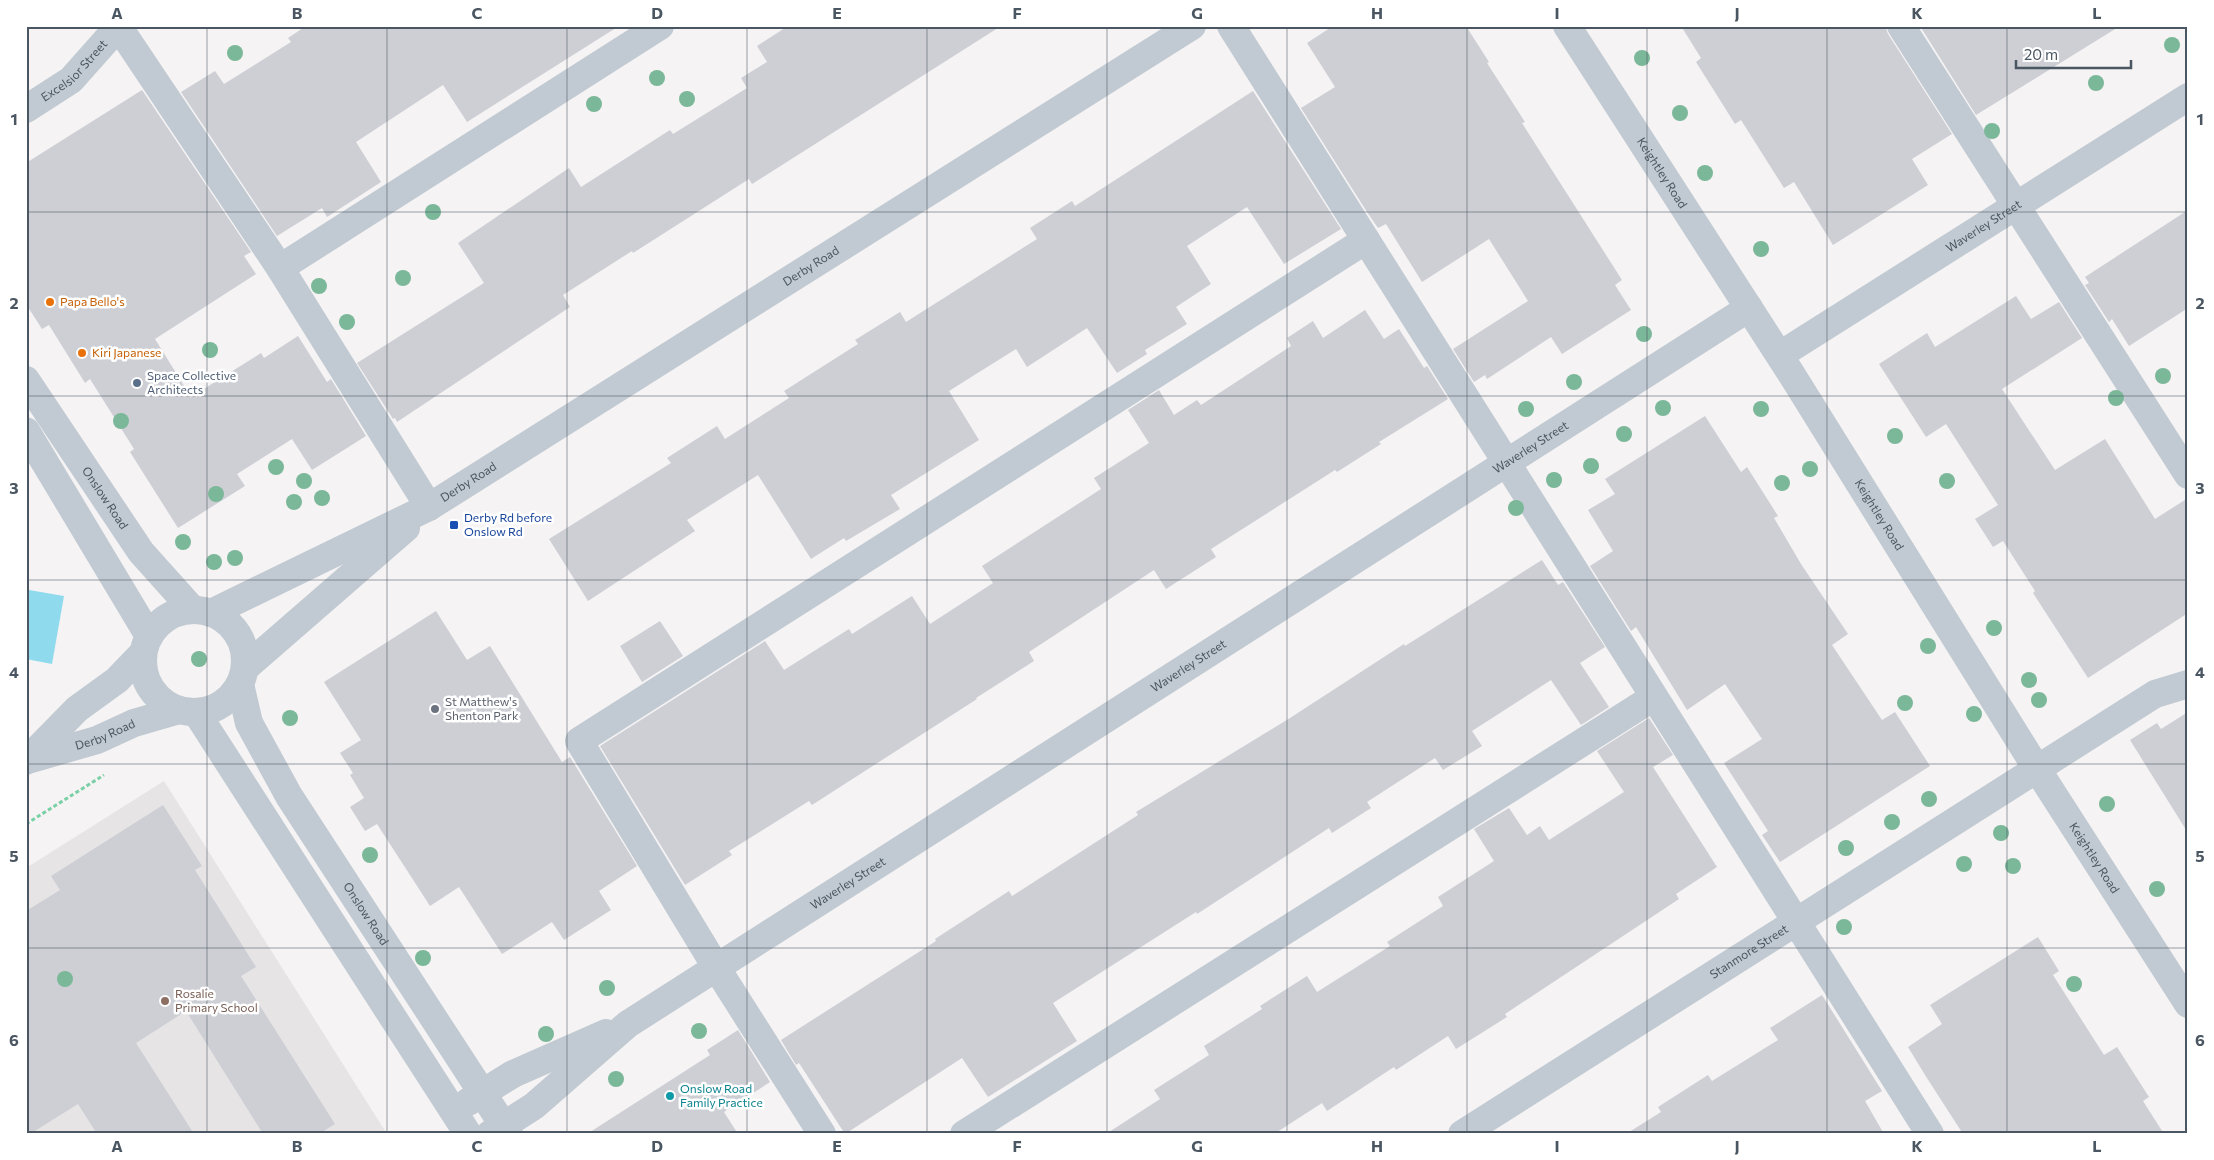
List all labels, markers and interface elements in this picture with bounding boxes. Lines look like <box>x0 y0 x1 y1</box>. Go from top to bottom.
text: A <box>111 3 123 22</box>
text: B <box>292 3 303 22</box>
text: C <box>472 3 483 22</box>
text: D <box>651 3 663 22</box>
text: E <box>832 3 842 22</box>
text: F <box>1012 3 1022 22</box>
text: G <box>1191 3 1203 22</box>
text: H <box>1371 3 1383 22</box>
text: I <box>1554 3 1560 22</box>
text: J <box>1734 3 1740 22</box>
text: K <box>1911 3 1923 22</box>
text: L <box>2092 3 2102 22</box>
street label: Excelsior Street <box>38 36 110 104</box>
scale bar <box>2016 38 2132 70</box>
text: 20 m <box>2024 45 2058 63</box>
text: 1 <box>10 109 18 128</box>
text: 1 <box>2196 109 2204 128</box>
street label: Keightley Road <box>1635 135 1691 211</box>
street label: Waverley Street <box>1943 196 2024 254</box>
street label: Derby Road <box>780 242 841 288</box>
text: 2 <box>9 293 19 312</box>
text: 2 <box>2195 293 2205 312</box>
place label: Papa Bello's <box>60 294 125 308</box>
marker: Papa Bello's <box>44 296 56 308</box>
place label: Kiri Japanese <box>92 345 161 360</box>
marker: Kiri Japanese <box>76 347 88 359</box>
place label: Space Collective Architects <box>147 368 236 396</box>
marker: Space Collective Architects <box>131 377 143 389</box>
street label: Waverley Street <box>1490 417 1570 476</box>
street label: Derby Road <box>437 458 499 504</box>
street label: Onslow Road <box>80 464 132 531</box>
street label: Keightley Road <box>1852 476 1907 553</box>
text: 3 <box>9 478 19 497</box>
text: 3 <box>2195 478 2205 497</box>
place label: Derby Rd before Onslow Rd <box>464 510 552 538</box>
marker: Derby Rd before Onslow Rd <box>448 519 460 531</box>
street label: Waverley Street <box>1148 636 1228 694</box>
text: 4 <box>9 662 19 681</box>
text: 4 <box>2195 662 2205 681</box>
place label: St Matthew's Shenton Park <box>445 694 519 722</box>
marker: St Matthew's Shenton Park <box>429 703 441 715</box>
street label: Derby Road <box>73 716 137 752</box>
street label: Keightley Road <box>2067 820 2123 895</box>
text: 5 <box>9 846 19 865</box>
text: 5 <box>2195 846 2205 865</box>
street label: Waverley Street <box>807 853 888 912</box>
street label: Onslow Road <box>341 879 392 948</box>
street label: Stanmore Street <box>1707 921 1790 981</box>
place label: Rosalie Primary School <box>175 986 258 1014</box>
marker: Rosalie Primary School <box>159 995 171 1007</box>
text: 6 <box>9 1030 19 1049</box>
text: 6 <box>2195 1030 2205 1049</box>
place label: Onslow Road Family Practice <box>680 1081 763 1109</box>
marker: Onslow Road Family Practice <box>664 1090 676 1102</box>
text: A <box>111 1136 123 1155</box>
text: B <box>292 1136 303 1155</box>
text: C <box>472 1136 483 1155</box>
text: D <box>651 1136 663 1155</box>
text: E <box>832 1136 842 1155</box>
text: F <box>1012 1136 1022 1155</box>
text: G <box>1191 1136 1203 1155</box>
text: H <box>1371 1136 1383 1155</box>
text: I <box>1554 1136 1560 1155</box>
text: J <box>1734 1136 1740 1155</box>
text: K <box>1911 1136 1923 1155</box>
text: L <box>2092 1136 2102 1155</box>

